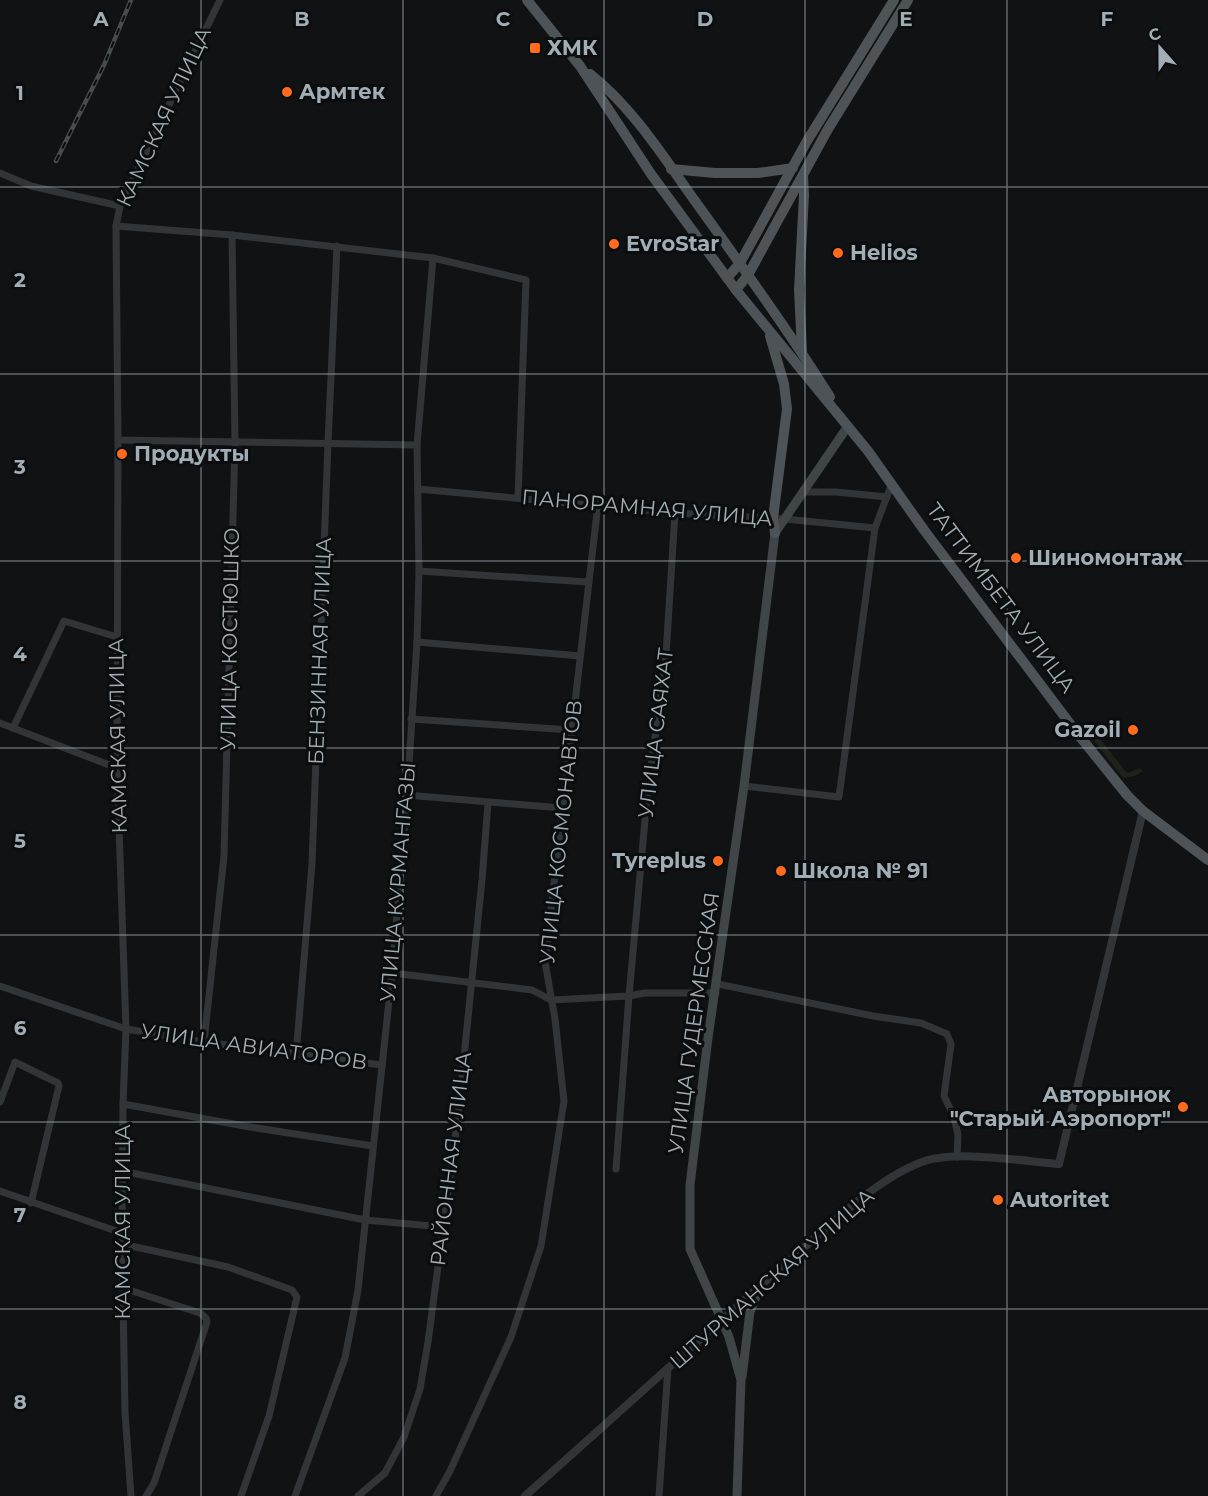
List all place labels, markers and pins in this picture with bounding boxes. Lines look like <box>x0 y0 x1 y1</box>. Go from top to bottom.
place label: ХМК <box>547 35 598 60</box>
marker: ХМК <box>528 41 542 55</box>
place label: Армтек <box>299 79 386 104</box>
marker: Армтек <box>280 85 294 99</box>
place label: EvroStar <box>626 231 719 256</box>
marker: EvroStar <box>607 237 621 251</box>
place label: Helios <box>850 240 918 265</box>
marker: Helios <box>831 246 845 260</box>
place label: Продукты <box>134 441 249 466</box>
marker: Продукты <box>115 447 129 461</box>
place label: Шиномонтаж <box>1028 545 1184 570</box>
marker: Шиномонтаж <box>1009 551 1023 565</box>
place label: Gazoil <box>1054 717 1121 742</box>
marker: Gazoil <box>1126 723 1140 737</box>
place label: Tyreplus <box>612 848 706 873</box>
marker: Tyreplus <box>711 854 725 868</box>
place label: Школа № 91 <box>793 858 928 883</box>
marker: Школа № 91 <box>774 864 788 878</box>
place label: Авторынок "Старый Аэропорт" <box>950 1082 1172 1131</box>
marker: Авторынок "Старый Аэропорт" <box>1176 1100 1190 1114</box>
place label: Autoritet <box>1009 1187 1109 1212</box>
marker: Autoritet <box>991 1193 1005 1207</box>

